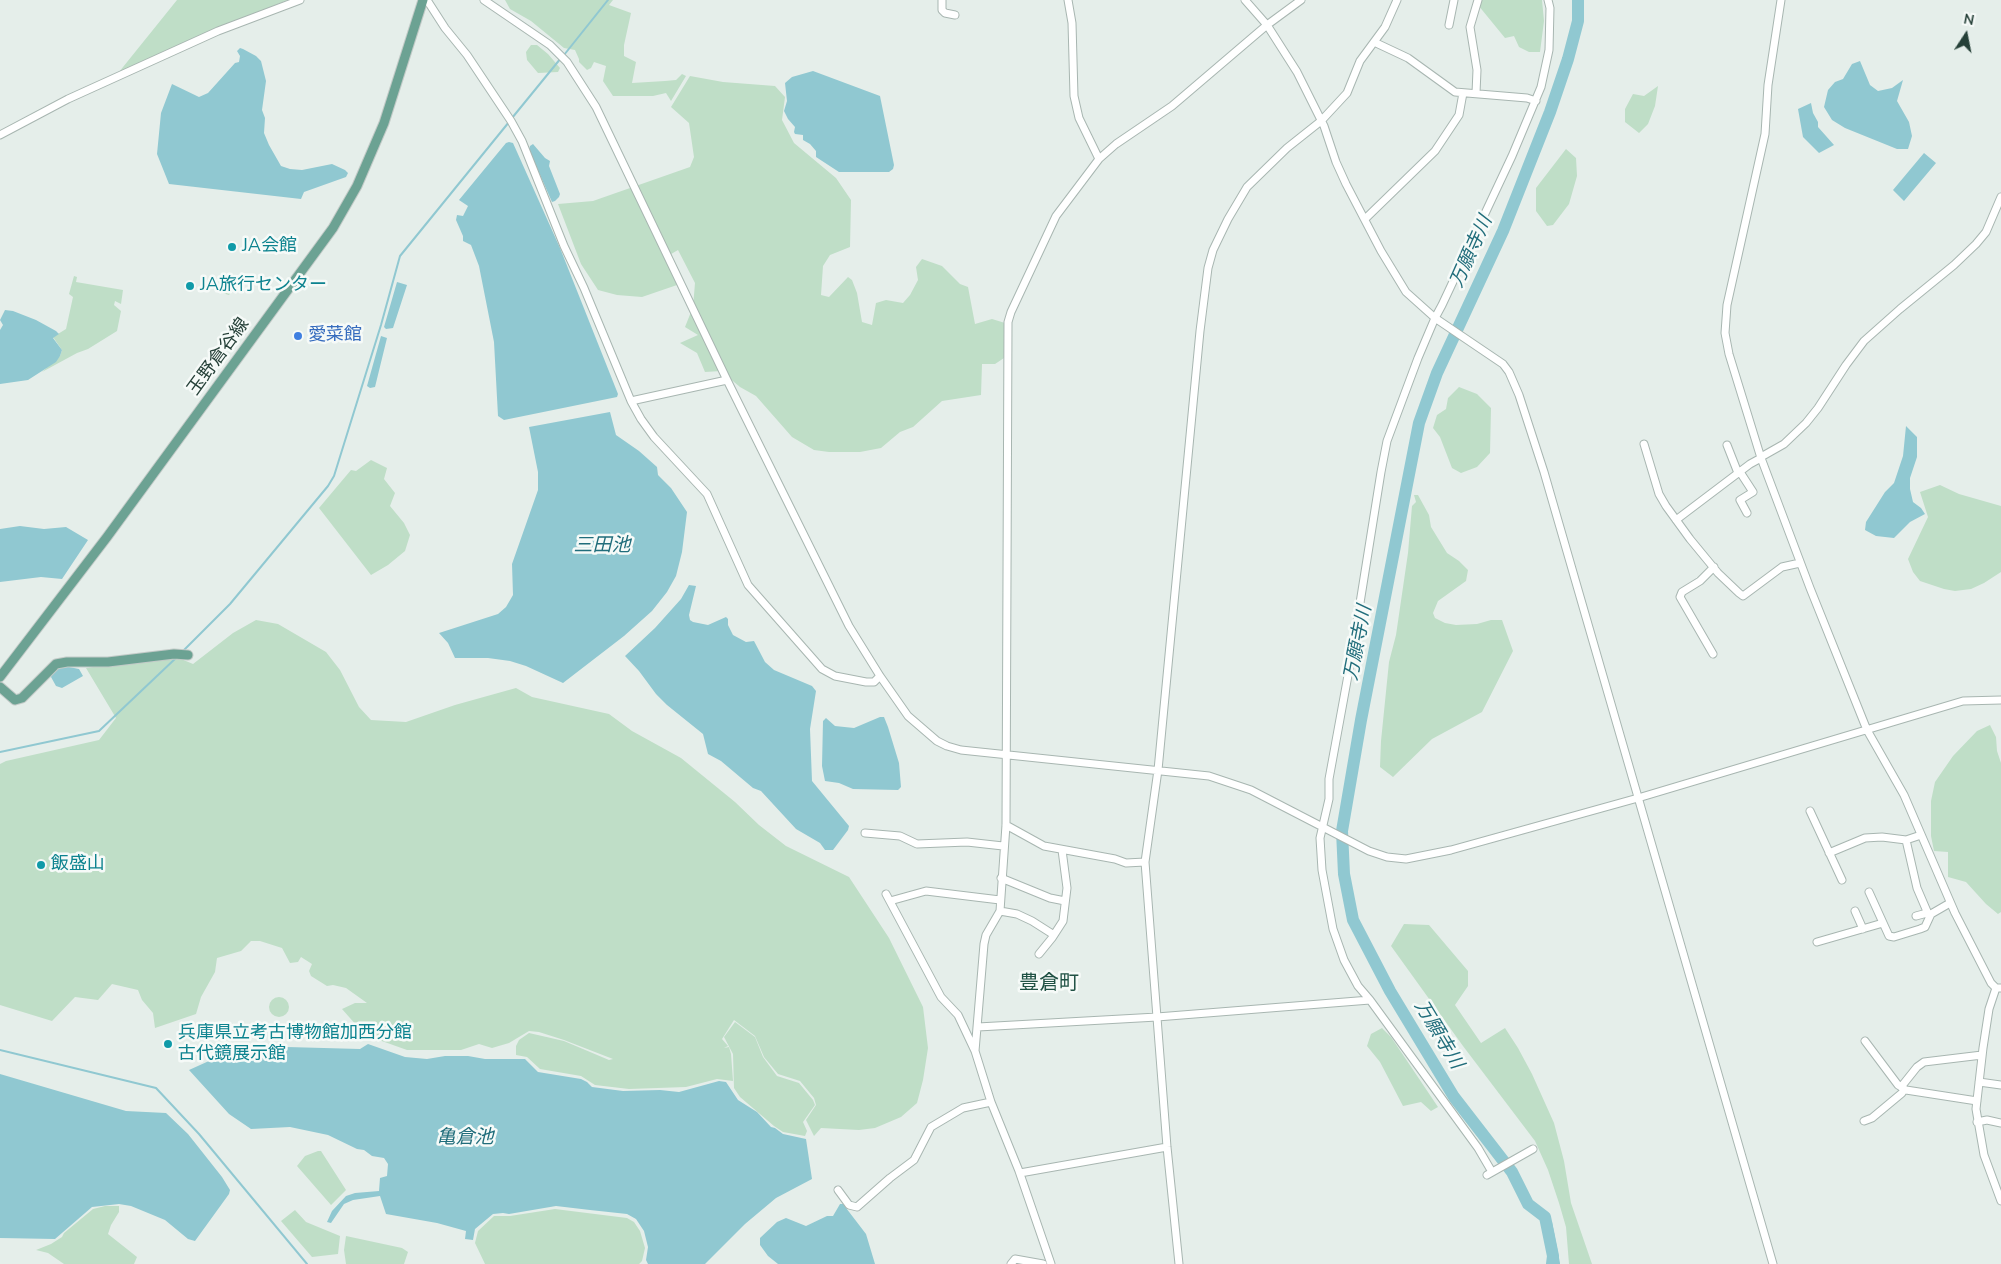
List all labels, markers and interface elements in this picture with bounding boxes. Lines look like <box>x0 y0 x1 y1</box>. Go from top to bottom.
text: N <box>1962 9 1976 30</box>
north arrow <box>1941 10 1991 60</box>
water label: 万願寺川 <box>1446 213 1498 291</box>
place label: JA会館 <box>242 236 297 258</box>
marker: JA会館 <box>226 241 238 253</box>
place label: JA旅行センター <box>200 275 327 297</box>
marker: JA旅行センター <box>184 280 196 292</box>
street label: 玉野倉谷線 <box>184 314 254 400</box>
place label: 愛菜館 <box>308 325 362 347</box>
marker: 愛菜館 <box>292 330 304 342</box>
water label: 三田池 <box>574 535 630 557</box>
water label: 万願寺川 <box>1341 604 1377 682</box>
place label: 飯盛山 <box>51 854 105 876</box>
marker: 飯盛山 <box>35 859 47 871</box>
district label: 豊倉町 <box>1019 972 1079 996</box>
water label: 万願寺川 <box>1409 997 1467 1073</box>
place label: 兵庫県立考古博物館加西分館 古代鏡展示館 <box>178 1023 412 1066</box>
marker: 兵庫県立考古博物館加西分館 古代鏡展示館 <box>162 1038 174 1050</box>
water label: 亀倉池 <box>437 1127 493 1149</box>

